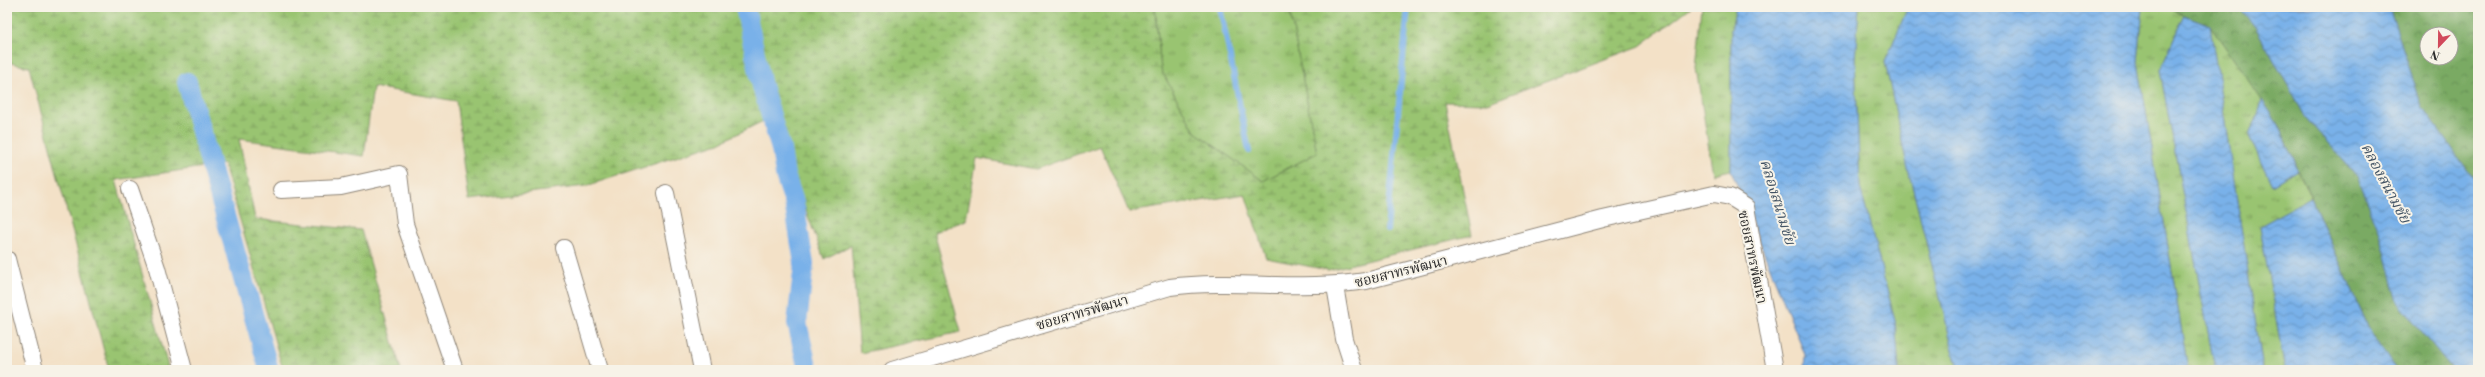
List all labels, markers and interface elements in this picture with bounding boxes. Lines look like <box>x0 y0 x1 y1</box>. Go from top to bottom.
north arrow <box>2419 26 2459 66</box>
text: N <box>2429 46 2442 62</box>
water label: คลองสนามชัย <box>2356 140 2415 227</box>
water label: คลองสนามชัย <box>1756 157 1800 248</box>
street label: ซอยสาทรพัฒนา <box>1733 209 1771 306</box>
street label: ซอยสาทรพัฒนา <box>1353 252 1450 292</box>
street label: ซอยสาทรพัฒนา <box>1034 291 1130 335</box>

